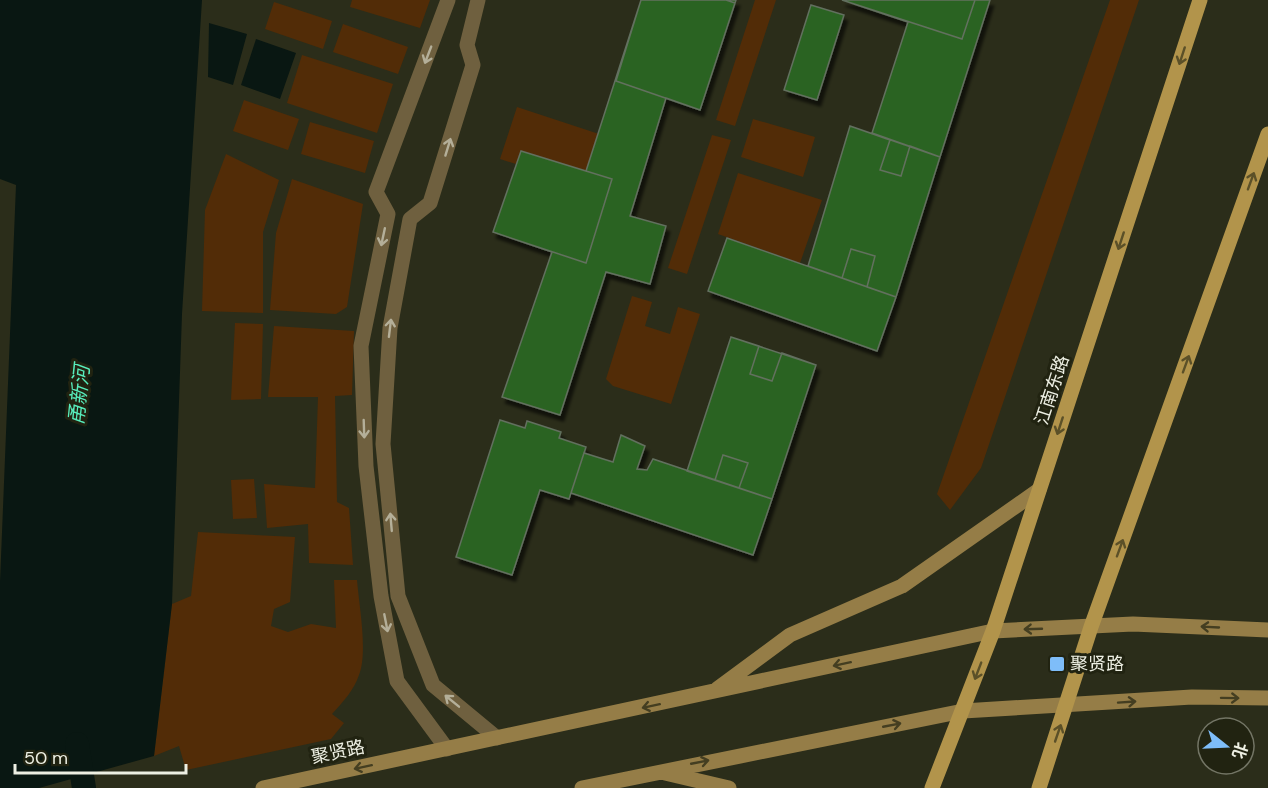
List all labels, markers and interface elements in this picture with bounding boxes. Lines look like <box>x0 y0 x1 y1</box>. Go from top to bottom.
one-way arrow <box>421 45 432 64</box>
one-way arrow <box>1175 46 1186 65</box>
one-way arrow <box>443 138 454 157</box>
one-way arrow <box>1247 172 1258 190</box>
one-way arrow <box>377 226 388 246</box>
one-way arrow <box>1115 231 1126 250</box>
one-way arrow <box>385 318 396 338</box>
street label: 江南东路 <box>1029 352 1075 428</box>
one-way arrow <box>1181 355 1192 374</box>
water label: 甬新河 <box>63 360 95 426</box>
one-way arrow <box>1054 416 1065 435</box>
one-way arrow <box>359 419 370 439</box>
one-way arrow <box>385 513 396 533</box>
one-way arrow <box>1115 539 1126 558</box>
one-way arrow <box>381 613 392 632</box>
one-way arrow <box>1200 622 1220 633</box>
one-way arrow <box>1023 624 1043 635</box>
place label: 聚贤路 <box>1070 652 1124 676</box>
marker: 聚贤路 <box>1048 655 1066 673</box>
one-way arrow <box>832 659 851 671</box>
one-way arrow <box>972 661 983 680</box>
one-way arrow <box>1220 692 1240 703</box>
one-way arrow <box>445 694 460 708</box>
one-way arrow <box>1117 696 1137 707</box>
one-way arrow <box>642 701 661 712</box>
north arrow <box>1196 716 1256 776</box>
one-way arrow <box>881 719 901 730</box>
one-way arrow <box>1053 724 1064 743</box>
street label: 聚贤路 <box>309 735 367 769</box>
scale bar <box>15 737 186 775</box>
text: 北 <box>1227 740 1252 761</box>
text: 50 m <box>24 746 68 770</box>
one-way arrow <box>690 756 710 767</box>
one-way arrow <box>354 762 373 773</box>

